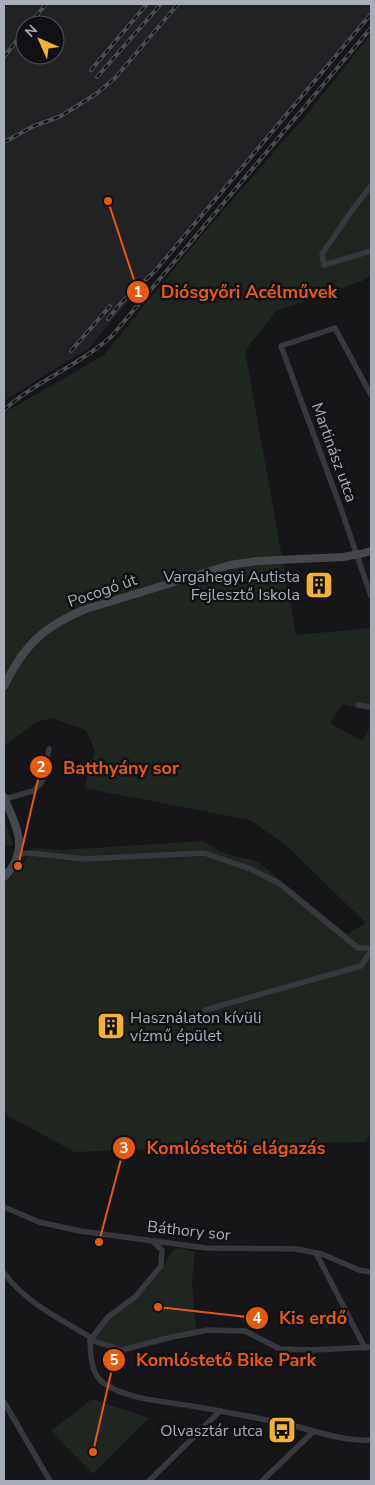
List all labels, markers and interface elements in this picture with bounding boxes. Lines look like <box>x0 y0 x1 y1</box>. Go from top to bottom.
north arrow <box>15 15 65 65</box>
text: N <box>21 21 42 42</box>
callout: Diósgyőri Acélművek <box>125 276 347 309</box>
text: Diósgyőri Acélművek <box>161 280 338 304</box>
text: 1 <box>133 282 143 302</box>
street label: Martinász utca <box>306 399 362 505</box>
place label: Vargahegyi Autista Fejlesztő Iskola <box>162 566 300 606</box>
street label: Pocogó út <box>65 569 140 613</box>
building icon: Vargahegyi Autista Fejlesztő Iskola <box>304 570 334 600</box>
callout: Batthyány sor <box>28 751 189 784</box>
text: Batthyány sor <box>63 756 179 780</box>
text: 2 <box>36 757 46 777</box>
place label: Használaton kívüli vízmű épület <box>130 1007 261 1047</box>
building icon: Használaton kívüli vízmű épület <box>96 1011 126 1041</box>
callout: Komlóstetői elágazás <box>112 1131 336 1164</box>
text: Komlóstetői elágazás <box>147 1136 326 1160</box>
text: 3 <box>119 1138 129 1158</box>
street label: Báthory sor <box>146 1216 232 1246</box>
callout: Kis erdő <box>244 1301 357 1334</box>
text: Kis erdő <box>279 1306 347 1330</box>
text: 4 <box>252 1308 262 1328</box>
callout: Komlóstető Bike Park <box>101 1344 327 1377</box>
text: Komlóstető Bike Park <box>136 1348 316 1372</box>
text: 5 <box>109 1350 119 1370</box>
bus stop icon: Olvasztár utca <box>267 1415 297 1445</box>
place label: Olvasztár utca <box>160 1420 263 1442</box>

